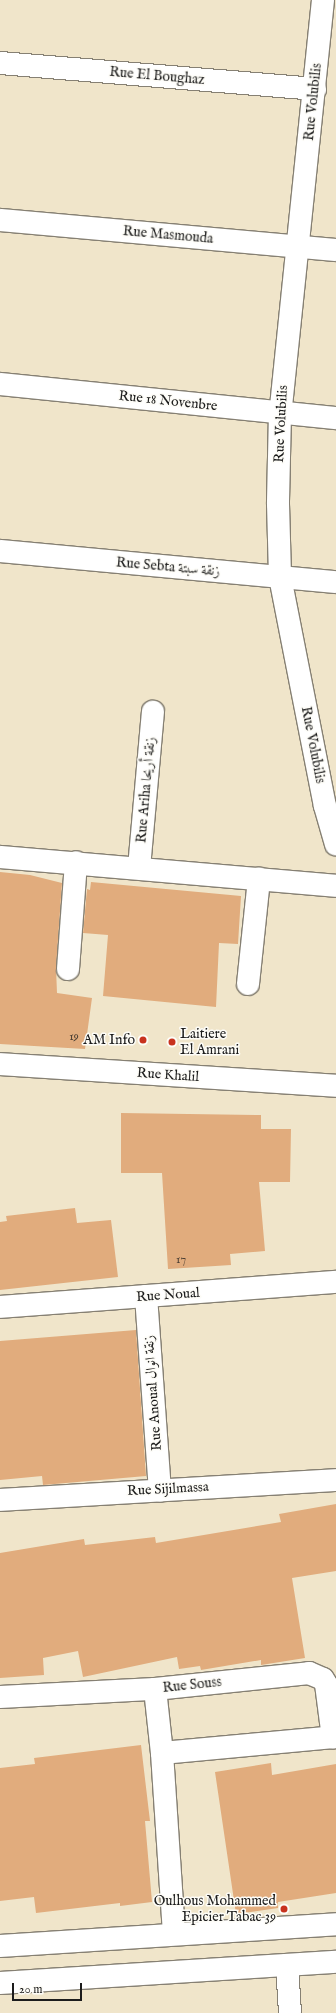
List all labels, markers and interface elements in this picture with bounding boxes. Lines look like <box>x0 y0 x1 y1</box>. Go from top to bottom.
street label: Rue Volubilis <box>301 62 325 142</box>
street label: Rue El Boughaz <box>109 63 205 89</box>
street label: Rue Masmouda <box>122 223 214 247</box>
street label: Rue Volubilis <box>271 385 291 463</box>
street label: Rue 18 Novenbre <box>118 387 218 415</box>
street label: Rue Sebta زنقة سبتة <box>115 554 221 580</box>
street label: Rue Volubilis <box>297 705 329 785</box>
street label: Rue Ariha زنقة أريحا <box>133 736 159 844</box>
place label: Laitiere El Amrani <box>180 1026 239 1058</box>
house number: 19 <box>69 1030 79 1044</box>
place label: AM Info <box>83 1032 135 1048</box>
marker: AM Info <box>138 1035 148 1045</box>
marker: Laitiere El Amrani <box>167 1037 177 1047</box>
street label: Rue Khalil <box>136 1064 200 1086</box>
house number: 17 <box>176 1253 186 1267</box>
street label: Rue Noual <box>136 1284 200 1306</box>
street label: Rue Anoual زنقة انوال <box>141 1335 165 1451</box>
street label: Rue Sijilmassa <box>127 1478 209 1500</box>
street label: Rue Souss <box>162 1674 222 1696</box>
place label: Oulhous Mohammed Epicier Tabac 39 <box>154 1893 276 1926</box>
marker: Oulhous Mohammed Epicier Tabac 39 <box>279 1904 289 1914</box>
scale bar <box>14 1975 84 2001</box>
text: 20 m <box>19 1982 42 1997</box>

